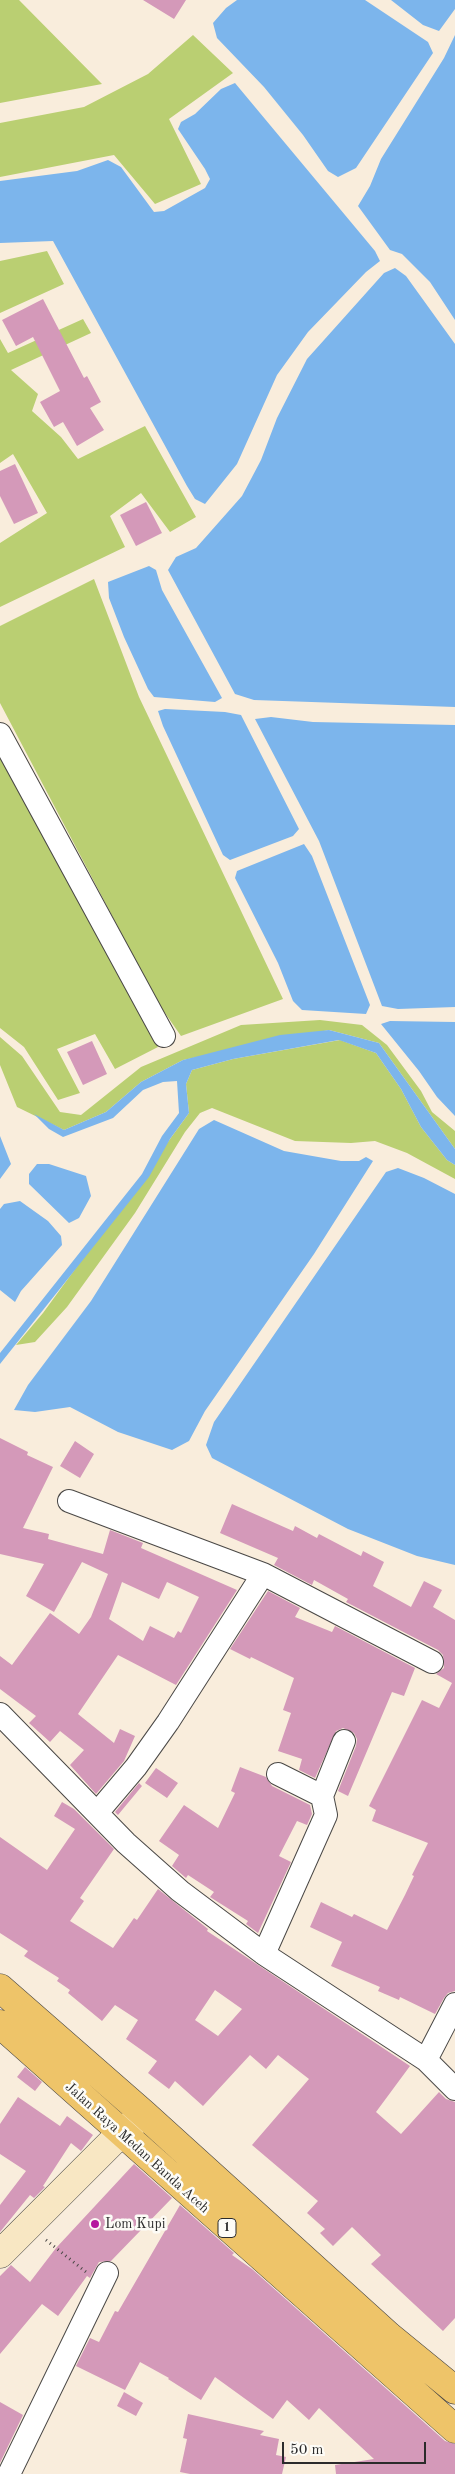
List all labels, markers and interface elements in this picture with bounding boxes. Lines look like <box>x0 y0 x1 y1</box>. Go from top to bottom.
street label: Jalan Raya Medan Banda Aceh <box>61 2079 213 2217</box>
place label: Lom Kupi <box>105 2216 165 2232</box>
marker: Lom Kupi <box>89 2218 101 2230</box>
road number: 1 <box>218 2218 236 2238</box>
scale bar <box>285 2432 429 2464</box>
text: 50 m <box>290 2443 324 2458</box>

